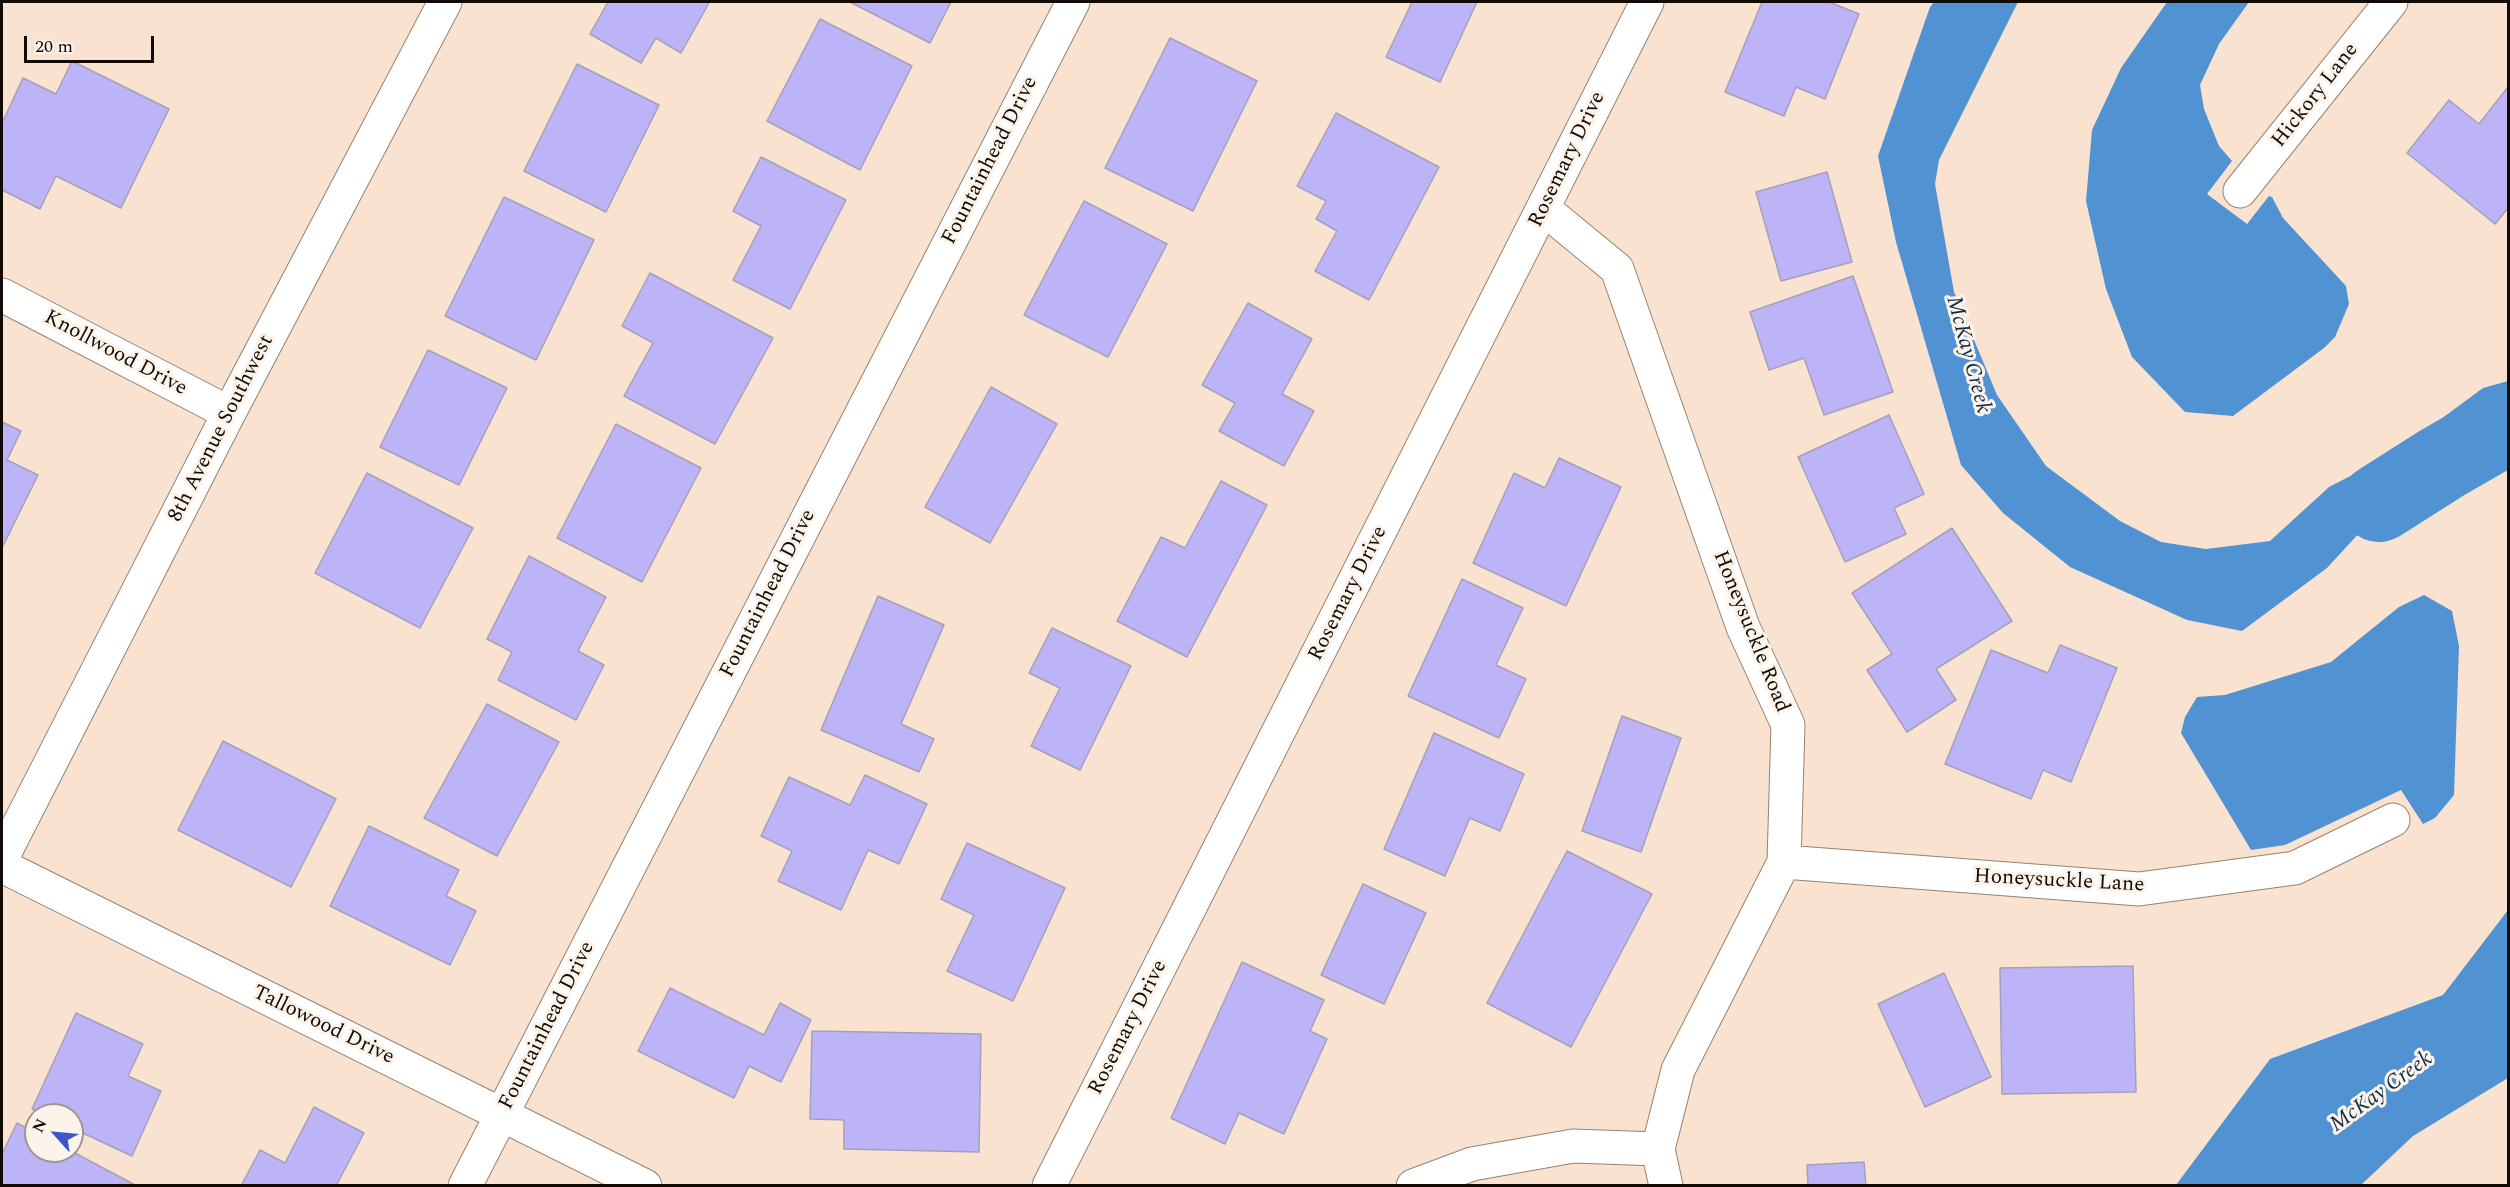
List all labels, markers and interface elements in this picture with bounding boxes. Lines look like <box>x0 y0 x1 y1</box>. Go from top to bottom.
scale bar <box>27 24 158 62</box>
text: 20 m <box>35 33 73 60</box>
street label: Hickory Lane <box>2267 39 2365 153</box>
street label: Fountainhead Drive <box>938 73 1044 249</box>
street label: Rosemary Drive <box>1524 88 1612 232</box>
water label: McKay Creek <box>1939 293 1995 417</box>
street label: Knollwood Drive <box>39 306 191 402</box>
street label: 8th Avenue Southwest <box>164 331 280 527</box>
street label: Fountainhead Drive <box>716 506 822 682</box>
street label: Rosemary Drive <box>1304 522 1394 666</box>
street label: Honeysuckle Road <box>1706 547 1794 717</box>
street label: Honeysuckle Lane <box>1973 865 2145 899</box>
street label: Fountainhead Drive <box>495 938 601 1114</box>
street label: Rosemary Drive <box>1084 956 1174 1100</box>
street label: Tallowood Drive <box>248 981 398 1071</box>
water label: McKay Creek <box>2325 1047 2439 1139</box>
north arrow <box>24 1103 84 1163</box>
text: N <box>26 1114 53 1137</box>

